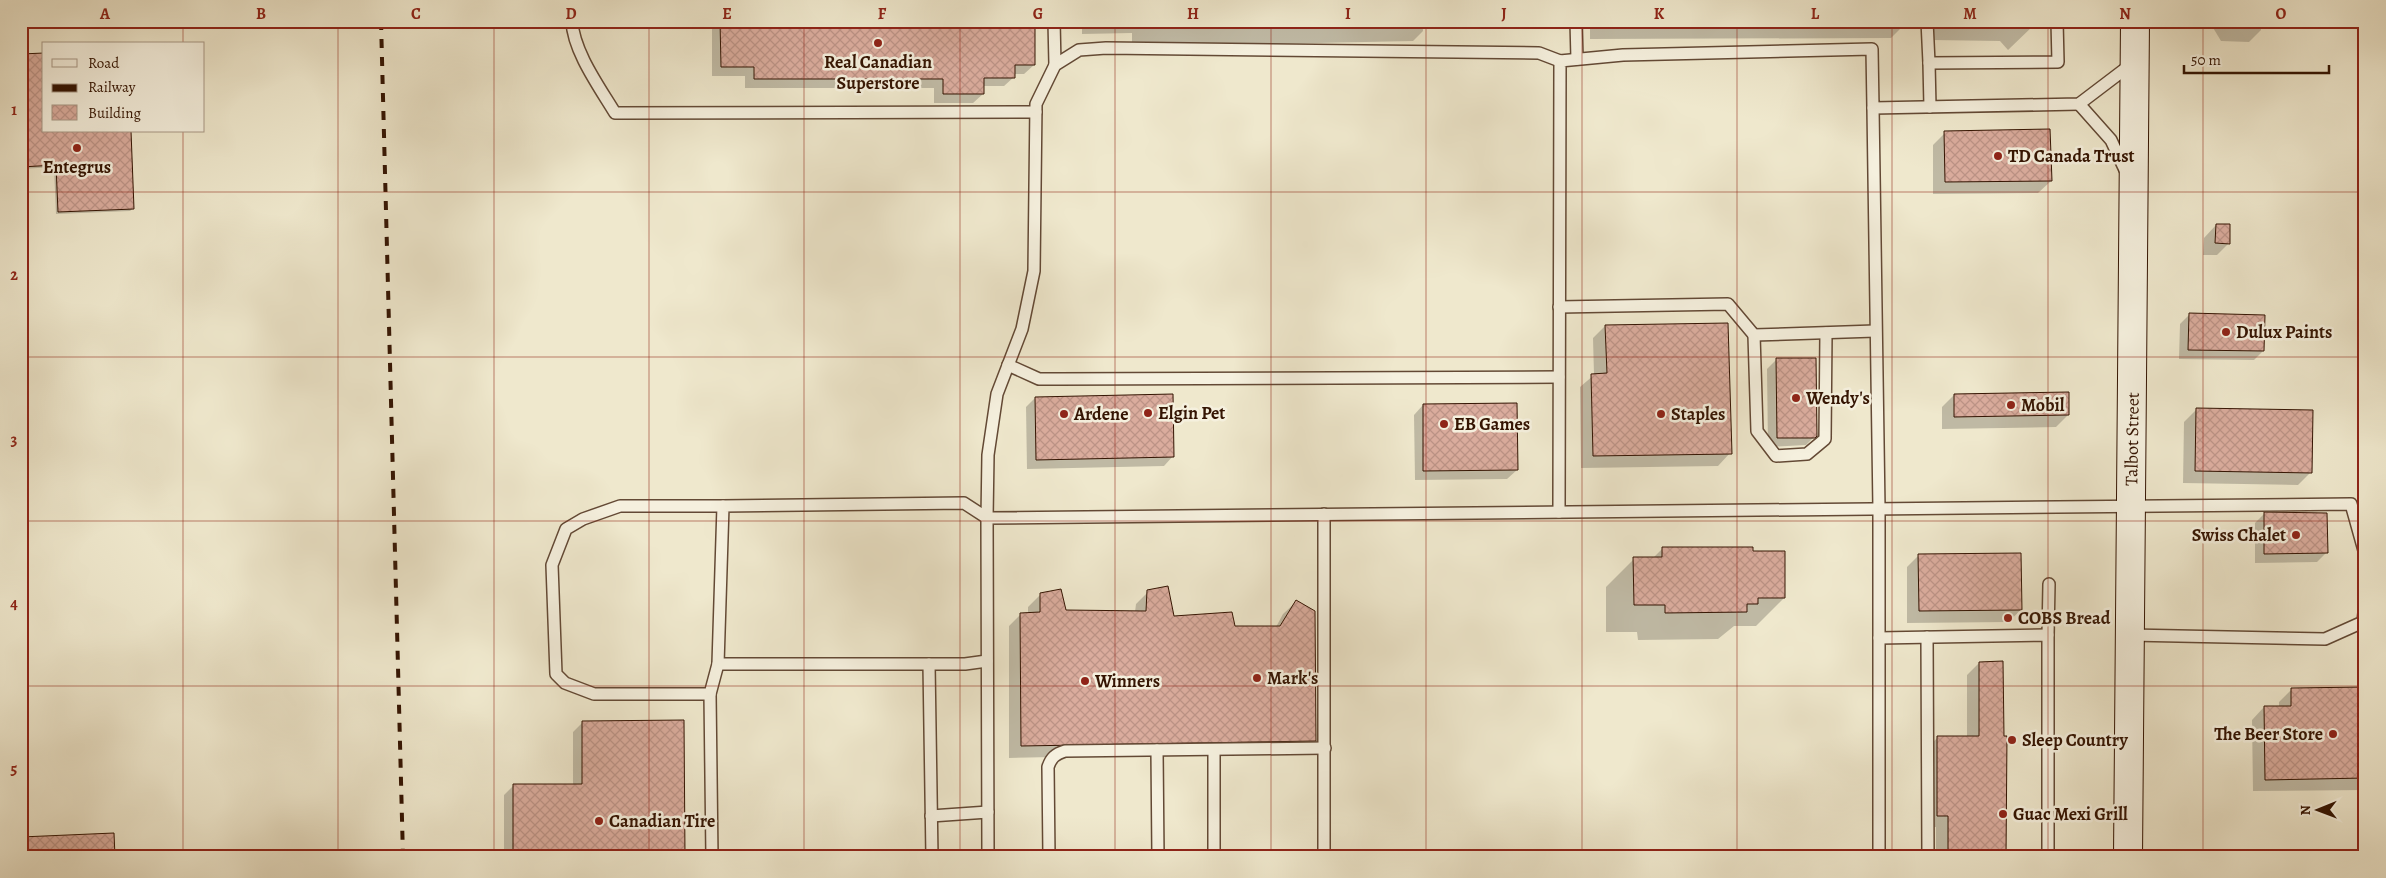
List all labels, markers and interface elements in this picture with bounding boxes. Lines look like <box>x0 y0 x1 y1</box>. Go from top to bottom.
text: A <box>99 3 111 25</box>
text: B <box>256 3 266 25</box>
text: C <box>411 3 421 25</box>
text: D <box>565 3 577 25</box>
text: E <box>722 3 732 25</box>
text: F <box>878 3 887 25</box>
text: G <box>1033 3 1043 25</box>
text: H <box>1187 3 1199 25</box>
text: I <box>1345 3 1351 25</box>
text: J <box>1501 3 1507 25</box>
text: K <box>1654 3 1665 25</box>
text: L <box>1811 3 1820 25</box>
text: M <box>1963 3 1977 25</box>
text: N <box>2119 3 2131 25</box>
text: O <box>2276 3 2287 25</box>
marker: Real Canadian Superstore <box>872 37 884 49</box>
legend <box>42 42 205 132</box>
scale bar <box>2184 42 2328 74</box>
place label: Real Canadian Superstore <box>824 50 932 95</box>
text: 50 m <box>2191 50 2221 70</box>
text: Road <box>88 53 120 73</box>
text: Railway <box>88 77 136 97</box>
text: 1 <box>11 99 17 121</box>
text: Building <box>88 103 141 123</box>
marker: Entegrus <box>71 142 83 154</box>
place label: TD Canada Trust <box>2008 144 2134 168</box>
marker: TD Canada Trust <box>1992 150 2004 162</box>
place label: Entegrus <box>43 155 111 179</box>
text: 2 <box>10 264 18 286</box>
place label: Dulux Paints <box>2236 320 2332 344</box>
marker: Dulux Paints <box>2220 326 2232 338</box>
place label: Wendy's <box>1805 386 1870 410</box>
marker: Wendy's <box>1790 392 1802 404</box>
street label: Talbot Street <box>2119 392 2145 486</box>
place label: Mobil <box>2021 393 2065 417</box>
marker: Mobil <box>2005 399 2017 411</box>
place label: Elgin Pet <box>1158 401 1225 425</box>
place label: Ardene <box>1073 402 1129 426</box>
place label: Staples <box>1671 402 1725 426</box>
marker: Elgin Pet <box>1142 407 1154 419</box>
marker: Ardene <box>1058 408 1070 420</box>
marker: Staples <box>1655 408 1667 420</box>
place label: EB Games <box>1454 412 1530 436</box>
marker: EB Games <box>1438 418 1450 430</box>
text: 3 <box>11 429 18 451</box>
place label: Swiss Chalet <box>2192 523 2286 547</box>
marker: Swiss Chalet <box>2290 529 2302 541</box>
text: 4 <box>10 593 18 615</box>
place label: COBS Bread <box>2018 606 2111 630</box>
marker: COBS Bread <box>2002 612 2014 624</box>
place label: Mark's <box>1267 666 1318 690</box>
place label: Winners <box>1094 669 1160 693</box>
marker: Mark's <box>1251 672 1263 684</box>
marker: Winners <box>1079 675 1091 687</box>
place label: The Beer Store <box>2214 722 2323 746</box>
place label: Sleep Country <box>2022 728 2128 752</box>
marker: The Beer Store <box>2327 728 2339 740</box>
marker: Sleep Country <box>2006 734 2018 746</box>
text: 5 <box>11 758 18 780</box>
north arrow <box>2294 786 2344 836</box>
place label: Guac Mexi Grill <box>2013 802 2128 826</box>
text: N <box>2296 805 2315 815</box>
marker: Guac Mexi Grill <box>1997 808 2009 820</box>
place label: Canadian Tire <box>609 809 715 833</box>
marker: Canadian Tire <box>593 815 605 827</box>

